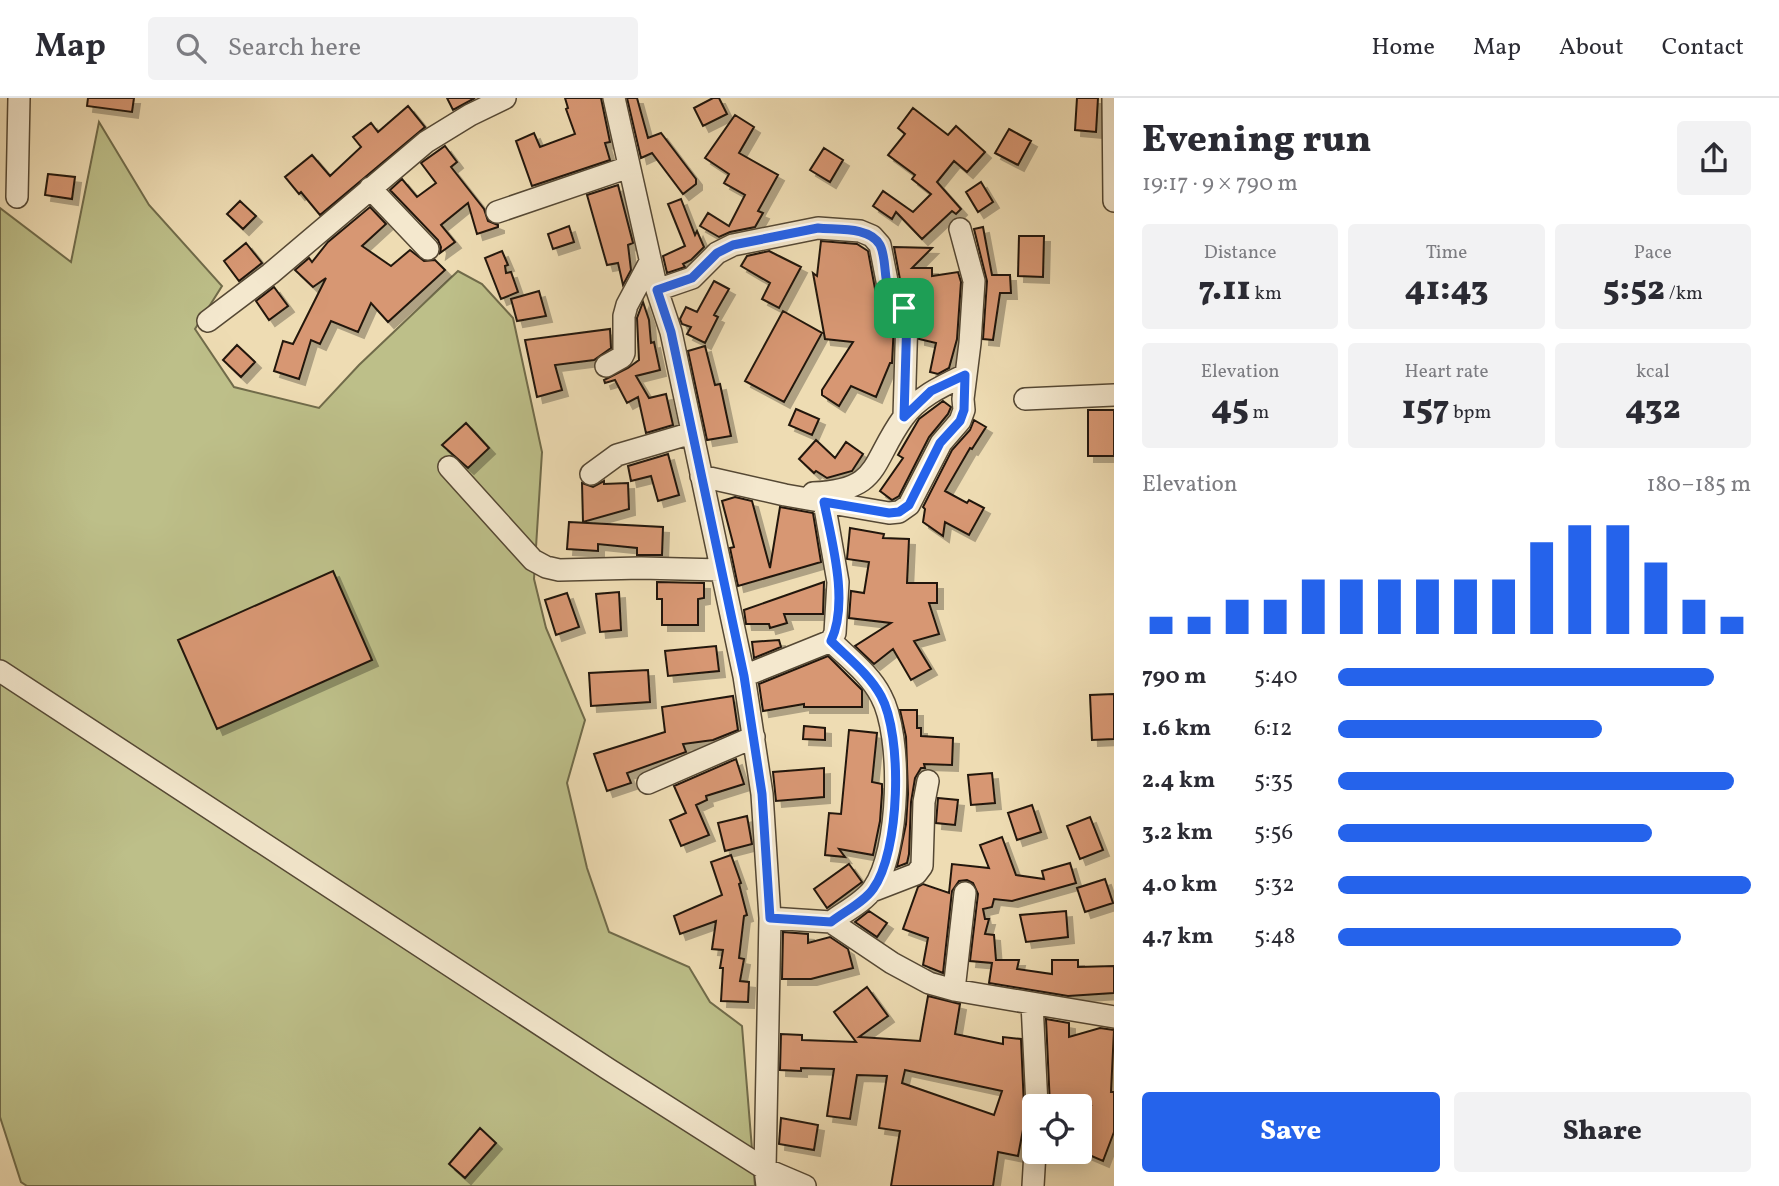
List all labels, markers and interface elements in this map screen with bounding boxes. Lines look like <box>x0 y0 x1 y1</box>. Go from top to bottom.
search box <box>148 17 638 80</box>
text: Map <box>35 25 106 71</box>
icon: search <box>172 29 210 67</box>
text: Search here <box>228 30 361 66</box>
text: Home <box>1371 31 1435 65</box>
text: Map <box>1473 31 1521 65</box>
text: About <box>1559 31 1624 65</box>
text: Contact <box>1662 31 1744 65</box>
text: Evening run <box>1142 115 1372 168</box>
button: share <box>1677 121 1751 195</box>
text: 19:17 · 9 × 790 m <box>1142 168 1298 200</box>
text: Distance <box>1204 240 1277 266</box>
text: Time <box>1426 240 1467 266</box>
text: Pace <box>1634 240 1672 266</box>
text: 7.11 <box>1199 266 1251 314</box>
text: 41:43 <box>1405 266 1488 314</box>
text: 5:52 <box>1603 266 1665 314</box>
pin <box>874 278 934 338</box>
text: km <box>1251 281 1282 307</box>
text: /km <box>1665 281 1703 307</box>
icon: arrive <box>885 289 923 327</box>
text: Elevation <box>1201 359 1280 385</box>
text: Heart rate <box>1405 359 1488 385</box>
text: kcal <box>1636 359 1670 385</box>
text: 45 <box>1211 385 1249 433</box>
text: 157 <box>1402 385 1449 433</box>
text: 432 <box>1625 385 1681 433</box>
text: m <box>1249 400 1269 426</box>
text: bpm <box>1449 400 1491 426</box>
text: Elevation <box>1142 469 1238 501</box>
text: 180–185 m <box>1646 469 1751 501</box>
text: 790 m <box>1142 661 1206 693</box>
text: 5:40 <box>1254 661 1298 693</box>
text: 1.6 km <box>1142 713 1211 745</box>
text: 6:12 <box>1254 713 1292 745</box>
text: 2.4 km <box>1142 765 1215 797</box>
text: 5:35 <box>1254 765 1293 797</box>
text: 3.2 km <box>1142 817 1213 849</box>
text: 5:56 <box>1254 817 1293 849</box>
text: 4.0 km <box>1142 869 1217 901</box>
text: 5:32 <box>1254 869 1295 901</box>
text: 4.7 km <box>1142 921 1214 953</box>
text: 5:48 <box>1254 921 1295 953</box>
button: Save <box>1142 1092 1440 1172</box>
button: Share <box>1454 1092 1751 1172</box>
map controls <box>1022 1094 1092 1164</box>
button: locate <box>1022 1094 1092 1164</box>

